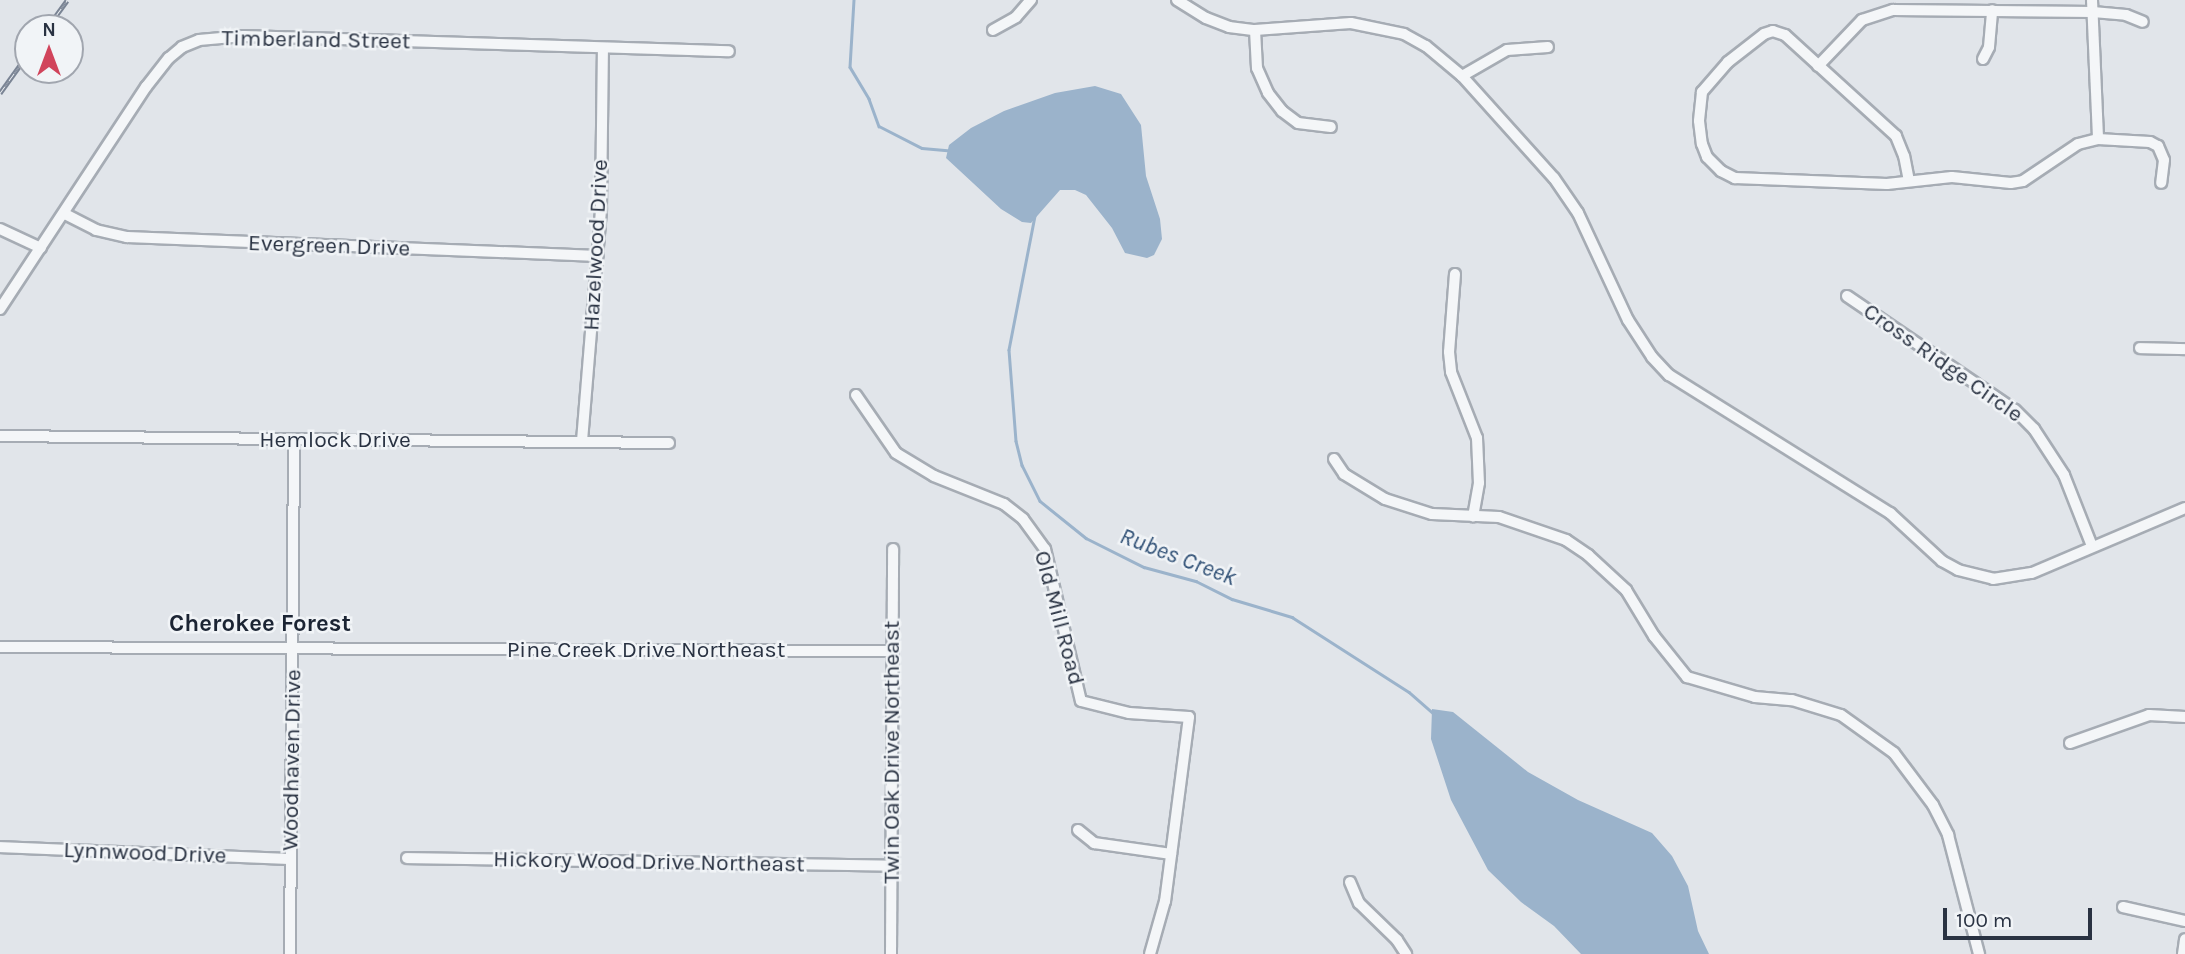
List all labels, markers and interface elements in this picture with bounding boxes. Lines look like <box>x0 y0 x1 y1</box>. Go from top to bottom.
north arrow <box>14 14 84 84</box>
text: N <box>42 19 56 41</box>
street label: Timberland Street <box>221 25 411 55</box>
street label: Hazelwood Drive <box>578 158 614 332</box>
street label: Evergreen Drive <box>247 229 411 263</box>
street label: Cross Ridge Circle <box>1858 298 2028 428</box>
street label: Hemlock Drive <box>259 426 411 454</box>
water label: Rubes Creek <box>1116 522 1240 592</box>
street label: Old Mill Road <box>1028 548 1090 688</box>
district label: Cherokee Forest <box>169 610 351 638</box>
street label: Twin Oak Drive Northeast <box>878 620 906 884</box>
street label: Pine Creek Drive Northeast <box>507 636 785 664</box>
street label: Woodhaven Drive <box>277 669 307 851</box>
street label: Lynnwood Drive <box>63 836 227 870</box>
street label: Hickory Wood Drive Northeast <box>493 845 805 879</box>
scale bar <box>1947 894 2096 938</box>
text: 100 m <box>1956 908 2013 932</box>

